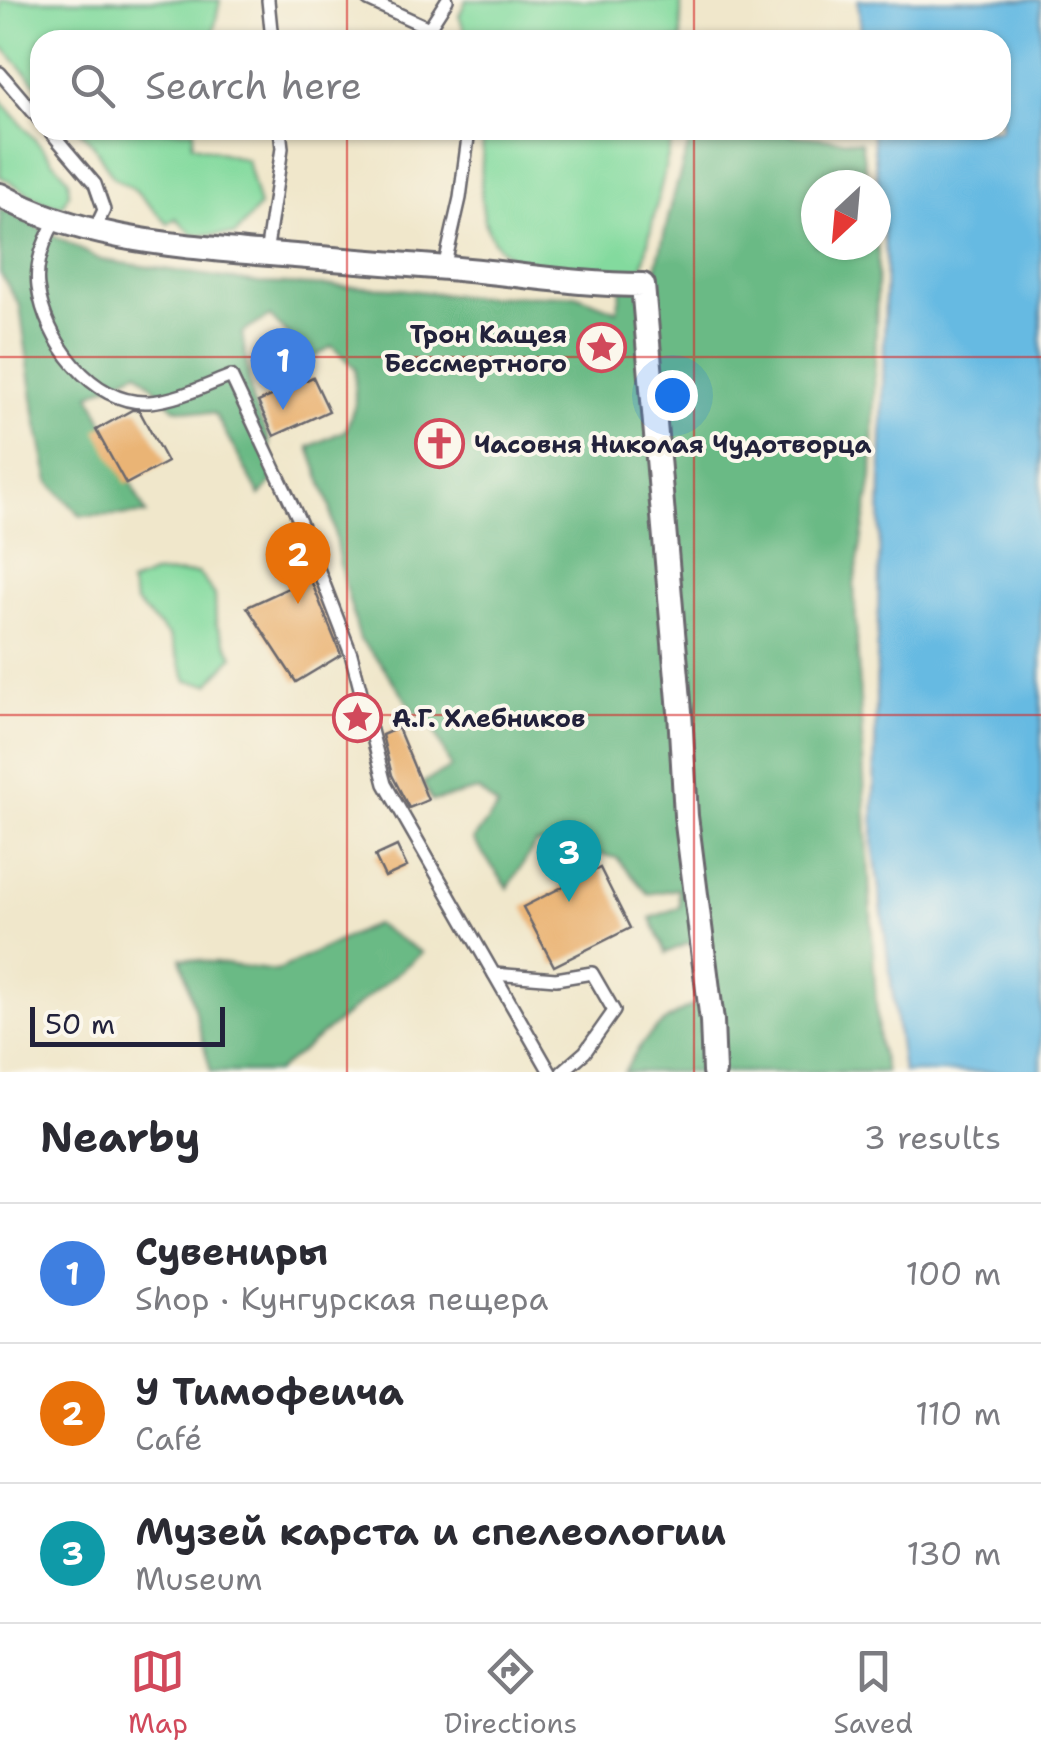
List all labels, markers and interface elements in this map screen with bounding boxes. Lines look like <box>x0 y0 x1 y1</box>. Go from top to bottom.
search box <box>30 30 1011 140</box>
icon: search <box>65 58 120 113</box>
text: Search here <box>145 60 362 111</box>
north arrow <box>801 170 891 260</box>
place label: Трон Кащея Бессмертного <box>384 317 567 380</box>
place icon: Трон Кащея Бессмертного <box>576 322 628 374</box>
pin: 1 <box>250 328 316 410</box>
your location <box>647 370 698 421</box>
church icon: Часовня Николая Чудотворца <box>413 418 465 470</box>
place label: Часовня Николая Чудотворца <box>474 427 872 461</box>
pin: 2 <box>266 522 330 604</box>
place icon: А.Г. Хлебников <box>331 692 383 744</box>
place label: А.Г. Хлебников <box>392 701 585 735</box>
pin: 3 <box>536 820 602 902</box>
scale bar <box>30 1002 225 1046</box>
text: 50 m <box>45 1005 115 1043</box>
text: Nearby <box>40 1109 200 1165</box>
text: 3 results <box>864 1116 1001 1159</box>
text: Сувениры <box>135 1226 328 1277</box>
text: 1 <box>65 1252 80 1295</box>
text: 100 m <box>905 1252 1001 1295</box>
text: Shop · Кунгурская пещера <box>135 1277 548 1320</box>
text: У Тимофеича <box>135 1366 404 1417</box>
text: 2 <box>61 1392 84 1435</box>
text: 110 m <box>915 1392 1001 1435</box>
text: Café <box>135 1417 202 1460</box>
text: Музей карста и спелеологии <box>135 1506 726 1557</box>
text: 3 <box>61 1532 84 1575</box>
text: 130 m <box>906 1532 1001 1575</box>
text: Museum <box>135 1557 263 1600</box>
tab: Map <box>128 1644 188 1742</box>
tab: Directions <box>444 1644 577 1742</box>
tab: Saved <box>833 1644 913 1742</box>

